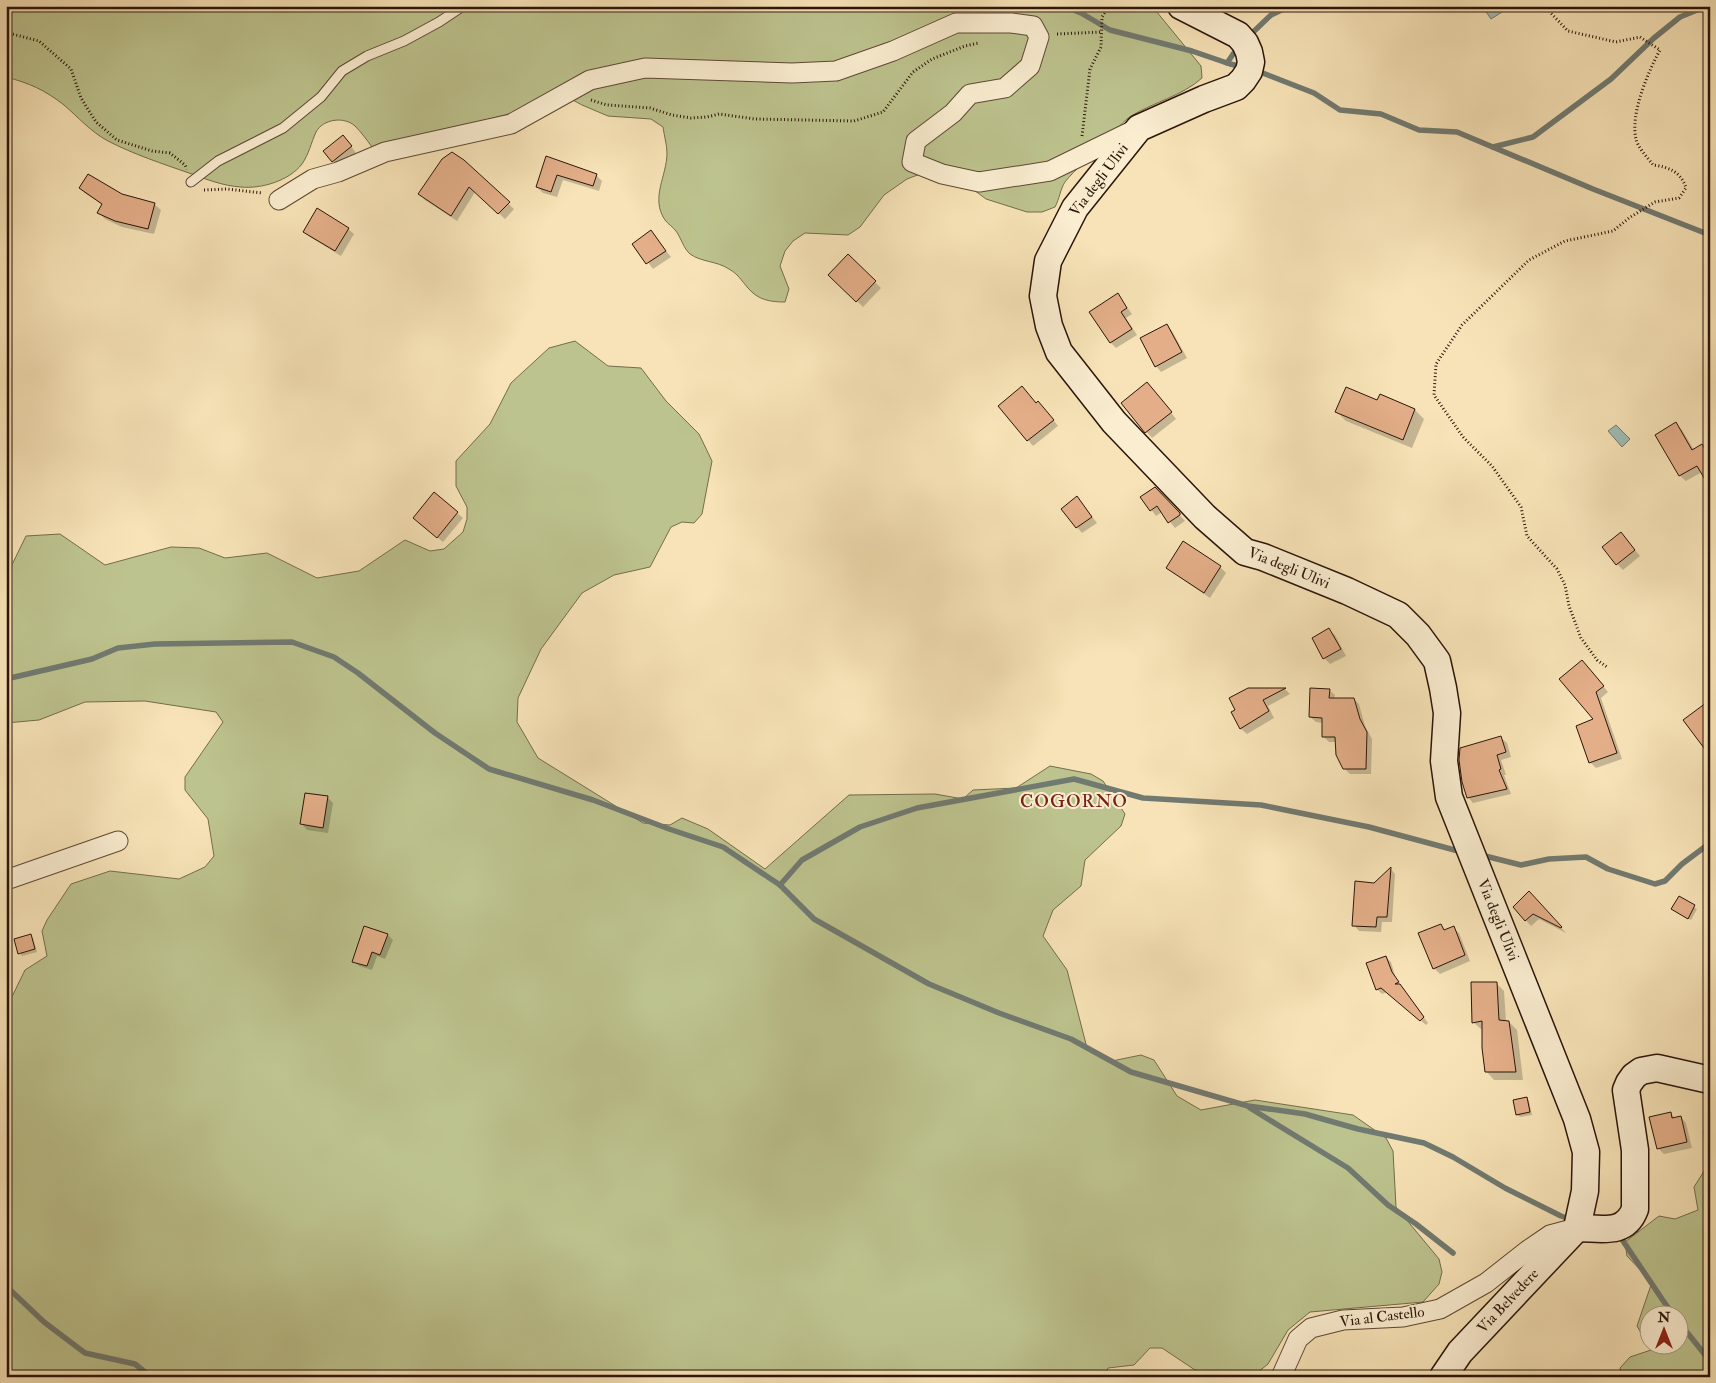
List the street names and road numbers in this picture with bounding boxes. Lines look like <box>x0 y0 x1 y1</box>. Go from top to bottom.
street label: Via degli Ulivi <box>1065 140 1133 220</box>
street label: Via degli Ulivi <box>1245 543 1333 593</box>
street label: Via degli Ulivi <box>1473 876 1523 964</box>
street label: Via Belvedere <box>1473 1265 1543 1337</box>
street label: Via al Castello <box>1339 1302 1425 1332</box>

